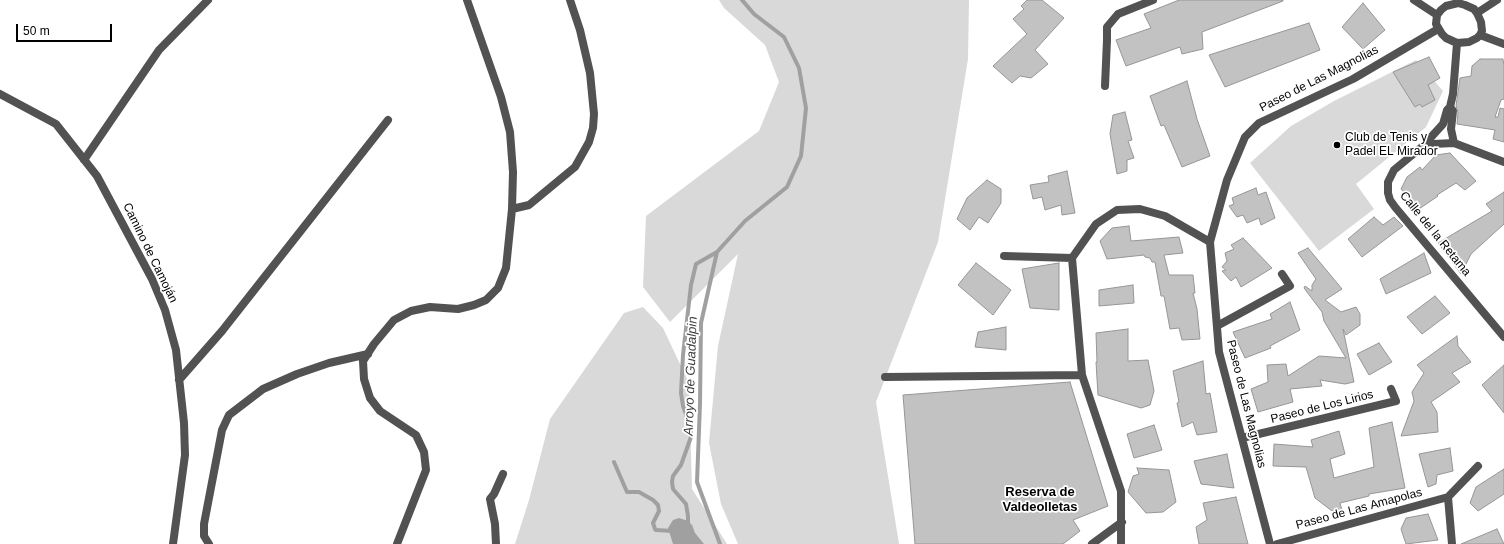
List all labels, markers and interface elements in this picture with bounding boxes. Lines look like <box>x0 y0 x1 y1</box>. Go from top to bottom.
scale bar <box>18 16 114 42</box>
text: 50 m <box>23 24 50 38</box>
street label: Paseo de Las Magnolias <box>1257 43 1381 115</box>
place label: Club de Tenis y Padel EL Mirador <box>1345 131 1438 159</box>
marker: Club de Tenis y Padel EL Mirador <box>1332 140 1342 150</box>
street label: Calle del la Retama <box>1396 189 1474 279</box>
street label: Camino de Camoján <box>120 201 180 305</box>
water label: Arroyo de Guadalpin <box>681 316 701 436</box>
street label: Paseo de Las Magnolias <box>1223 339 1269 469</box>
street label: Paseo de Los Lirios <box>1269 387 1375 427</box>
district label: Reserva de Valdeolletas <box>1002 484 1078 515</box>
street label: Paseo de Las Amapolas <box>1294 485 1424 533</box>

